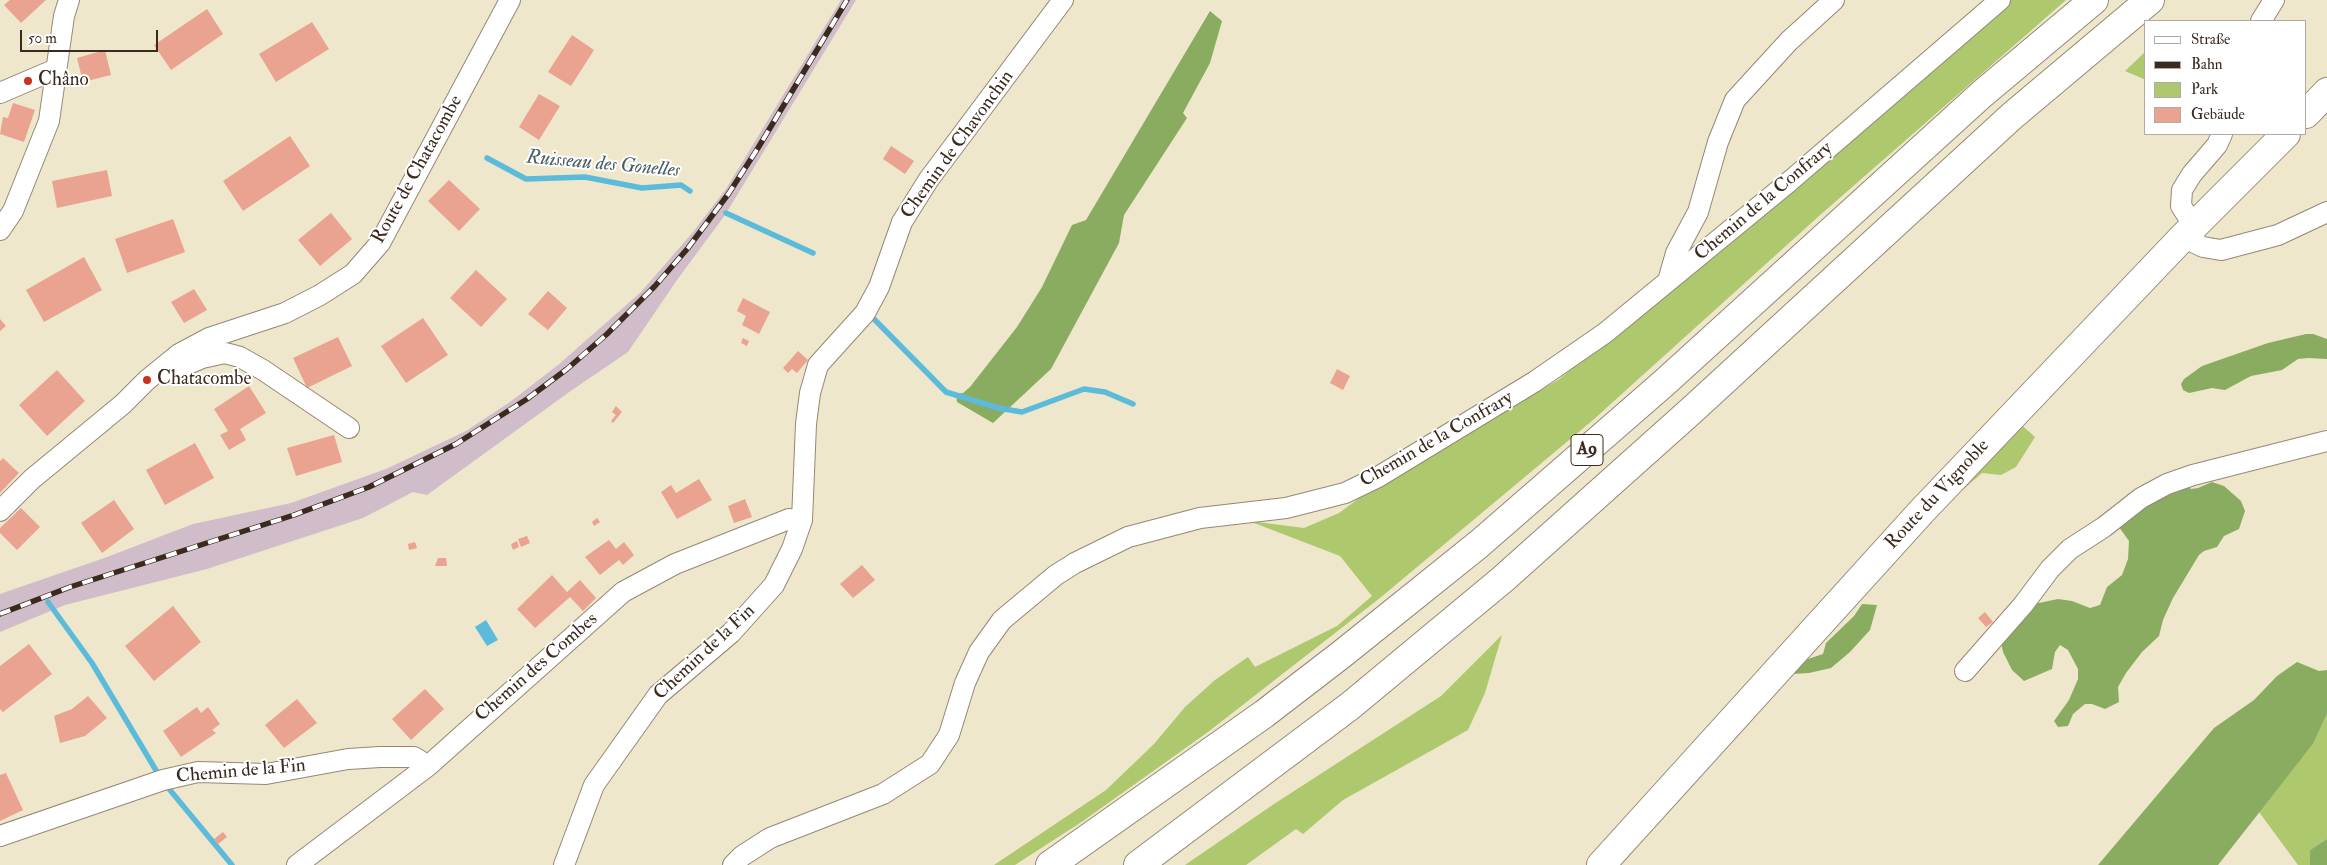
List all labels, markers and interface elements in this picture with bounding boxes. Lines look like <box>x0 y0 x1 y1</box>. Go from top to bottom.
scale bar <box>22 20 160 52</box>
legend <box>2144 20 2307 135</box>
text: 50 m <box>28 29 57 48</box>
text: Straße <box>2191 30 2230 49</box>
text: Bahn <box>2191 55 2223 74</box>
street label: Chemin de Chavonchin <box>897 66 1019 224</box>
place label: Châno <box>38 70 89 92</box>
marker: Châno <box>22 75 34 87</box>
text: Park <box>2191 80 2218 99</box>
street label: Route de Chatacombe <box>368 92 468 248</box>
text: Gebäude <box>2191 105 2245 124</box>
street label: Chemin de la Confrary <box>1691 138 1837 266</box>
water label: Ruisseau des Gonelles <box>525 146 681 184</box>
place label: Chatacombe <box>157 369 251 391</box>
marker: Chatacombe <box>141 374 153 386</box>
street label: Chemin de la Confrary <box>1357 387 1517 493</box>
road number: A9 <box>1571 434 1603 466</box>
street label: Route du Vignoble <box>1881 435 1995 555</box>
street label: Chemin de la Fin <box>650 600 760 706</box>
street label: Chemin des Combes <box>471 609 603 727</box>
street label: Chemin de la Fin <box>175 755 307 789</box>

